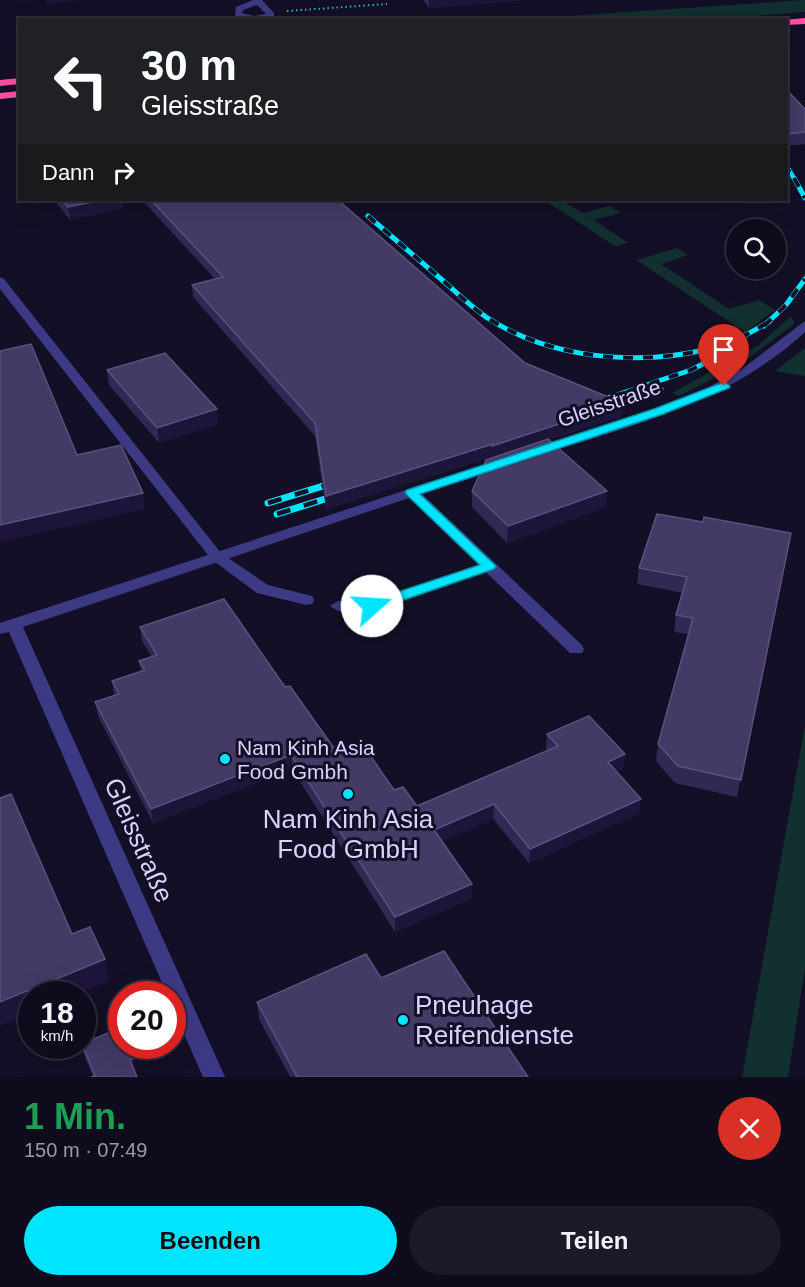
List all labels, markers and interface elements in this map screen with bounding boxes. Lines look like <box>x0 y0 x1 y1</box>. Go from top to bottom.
icon: left <box>42 42 120 120</box>
text: 30 m <box>141 42 237 89</box>
text: Gleisstraße <box>141 91 279 121</box>
icon: right <box>107 156 140 189</box>
text: Dann <box>42 160 95 185</box>
map controls <box>726 219 786 279</box>
button: search <box>726 219 786 279</box>
pin <box>698 324 749 386</box>
icon: arrive <box>707 333 740 366</box>
street label: Gleisstraße <box>555 375 663 431</box>
position arrow <box>340 574 404 638</box>
place label: Nam Kinh Asia Food Gmbh <box>237 736 375 783</box>
marker: Nam Kinh Asia Food Gmbh <box>218 752 232 766</box>
street label: Gleisstraße <box>98 773 180 907</box>
marker: Nam Kinh Asia Food GmbH <box>341 787 355 801</box>
place label: Nam Kinh Asia Food GmbH <box>263 804 434 864</box>
speed limit sign: 20 <box>108 981 186 1059</box>
place label: Pneuhage Reifendienste <box>415 990 574 1050</box>
text: 18 <box>40 996 74 1029</box>
marker: Pneuhage Reifendienste <box>396 1013 410 1027</box>
text: km/h <box>41 1027 73 1044</box>
text: 1 Min. <box>24 1096 126 1137</box>
button: close <box>718 1097 781 1160</box>
text: 150 m · 07:49 <box>24 1139 147 1161</box>
button: Beenden <box>24 1206 397 1275</box>
button: Teilen <box>409 1206 781 1275</box>

